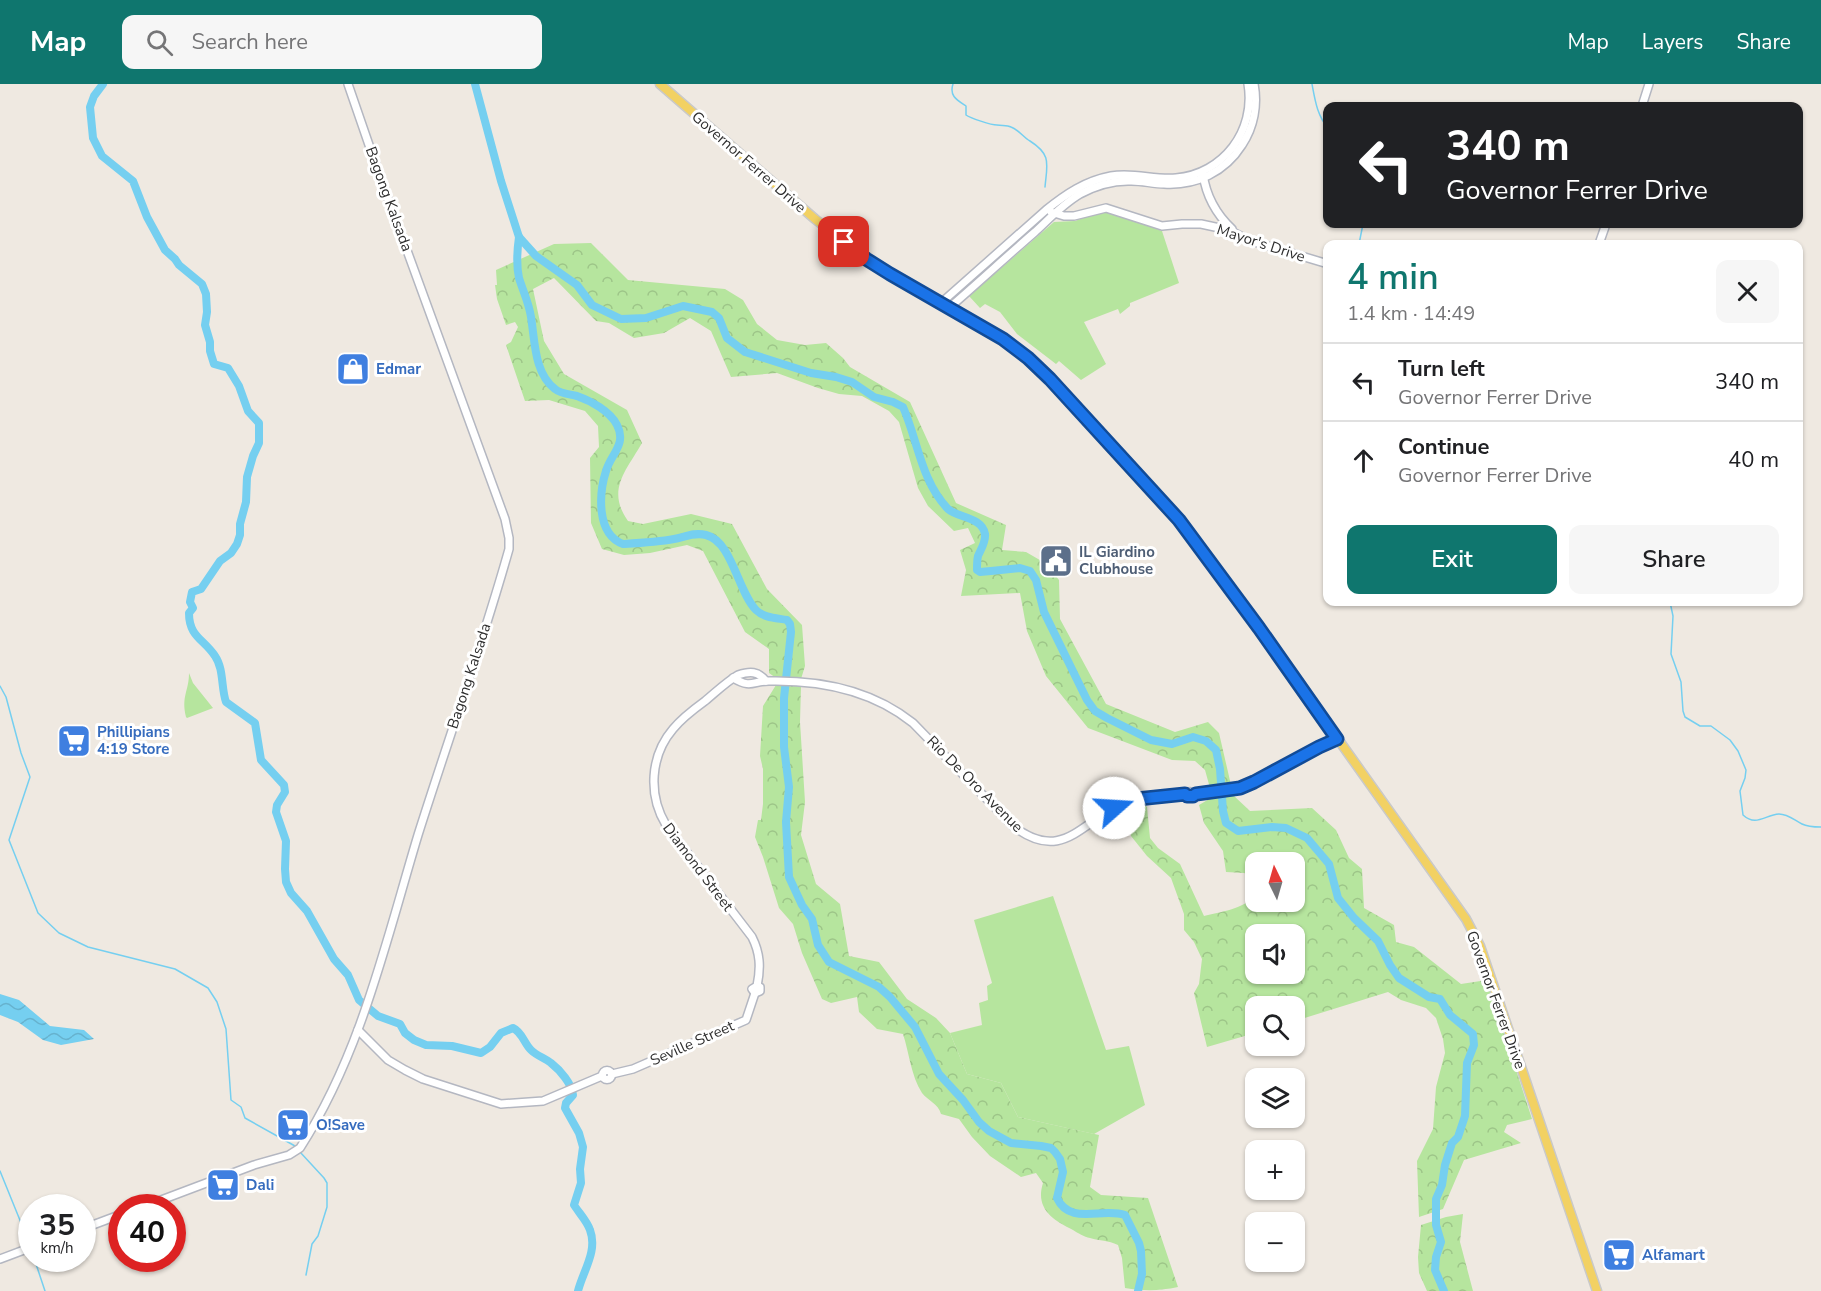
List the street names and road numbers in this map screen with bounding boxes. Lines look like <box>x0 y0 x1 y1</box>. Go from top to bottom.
street label: Governor Ferrer Drive <box>688 107 810 217</box>
street label: Bagong Kalsada <box>361 144 417 254</box>
street label: Mayor's Drive <box>1214 219 1308 267</box>
street label: Bagong Kalsada <box>443 621 495 731</box>
street label: Rio De Oro Avenue <box>922 731 1028 837</box>
street label: Diamond Street <box>658 819 738 916</box>
street label: Governor Ferrer Drive <box>1462 928 1530 1072</box>
street label: Seville Street <box>647 1015 738 1070</box>

